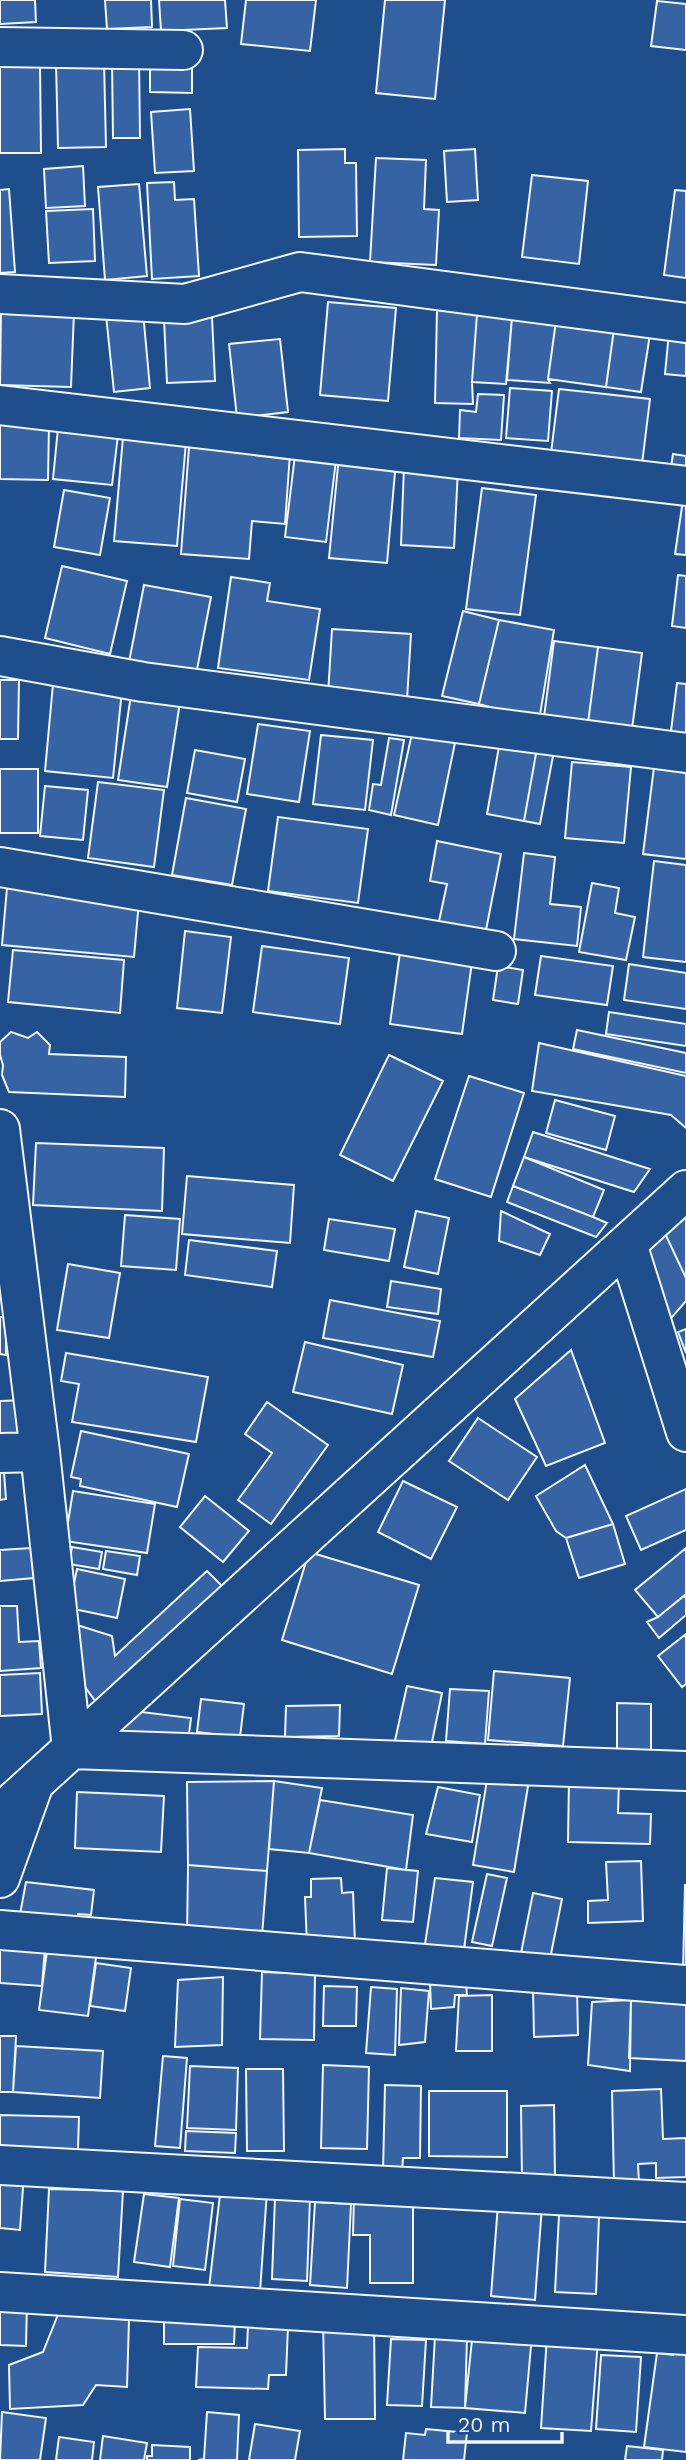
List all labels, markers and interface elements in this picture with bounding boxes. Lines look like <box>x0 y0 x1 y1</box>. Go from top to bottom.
scale bar <box>448 2400 562 2444</box>
text: 20 m <box>458 2412 510 2437</box>

